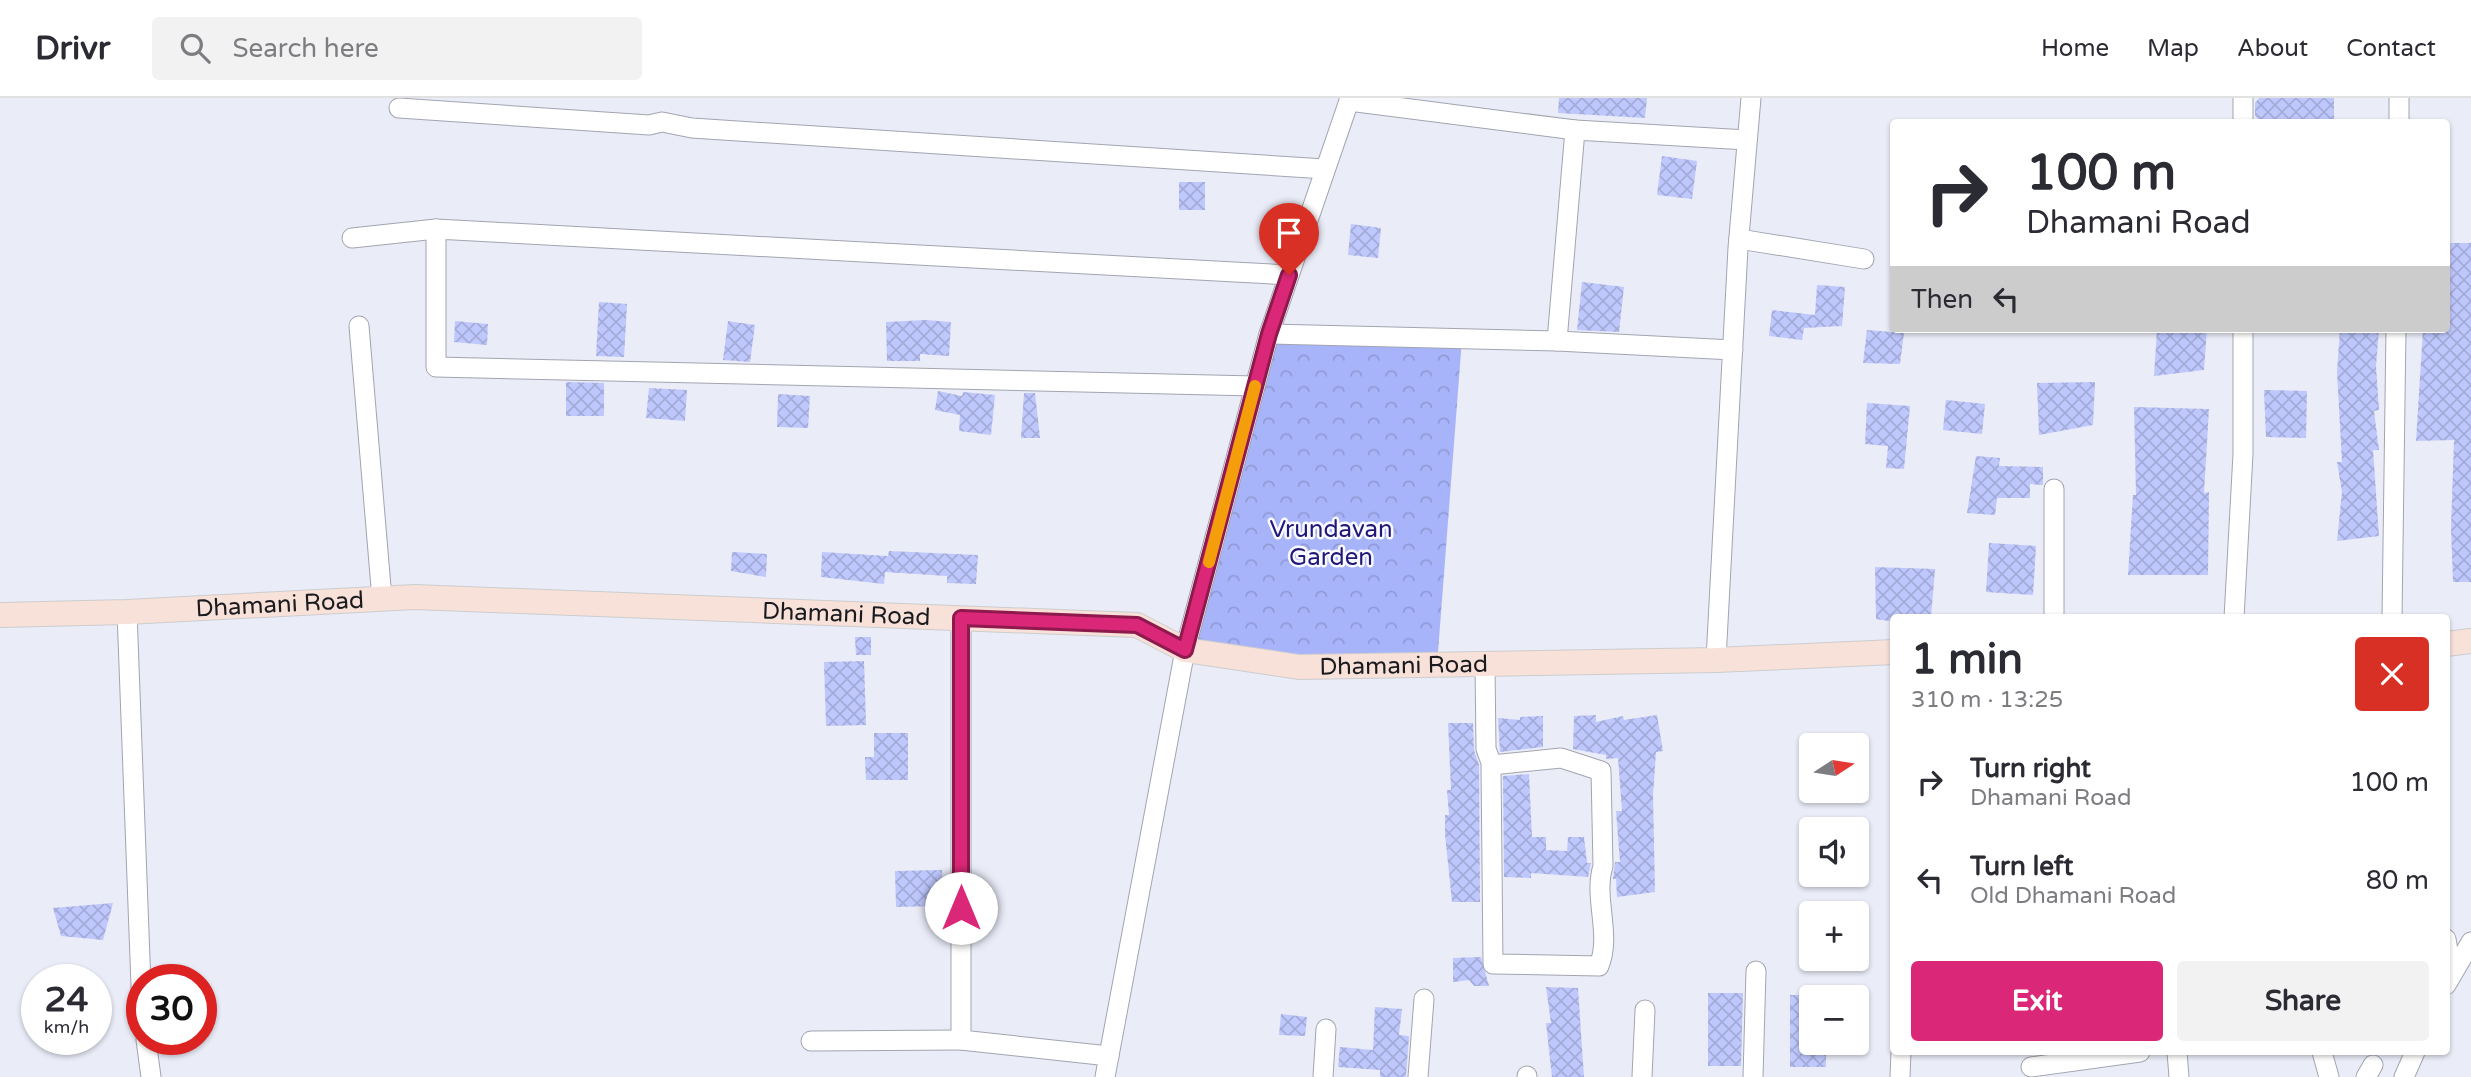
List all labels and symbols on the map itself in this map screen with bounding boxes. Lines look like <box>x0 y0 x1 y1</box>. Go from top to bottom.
pin <box>1259 203 1319 275</box>
park label: Vrundavan Garden <box>1269 515 1393 572</box>
street label: Dhamani Road <box>195 585 365 623</box>
street label: Dhamani Road <box>761 596 931 631</box>
street label: Dhamani Road <box>1319 649 1488 681</box>
north arrow <box>1799 733 1869 803</box>
position arrow <box>924 871 998 945</box>
speed limit sign: 30 <box>126 964 217 1055</box>

